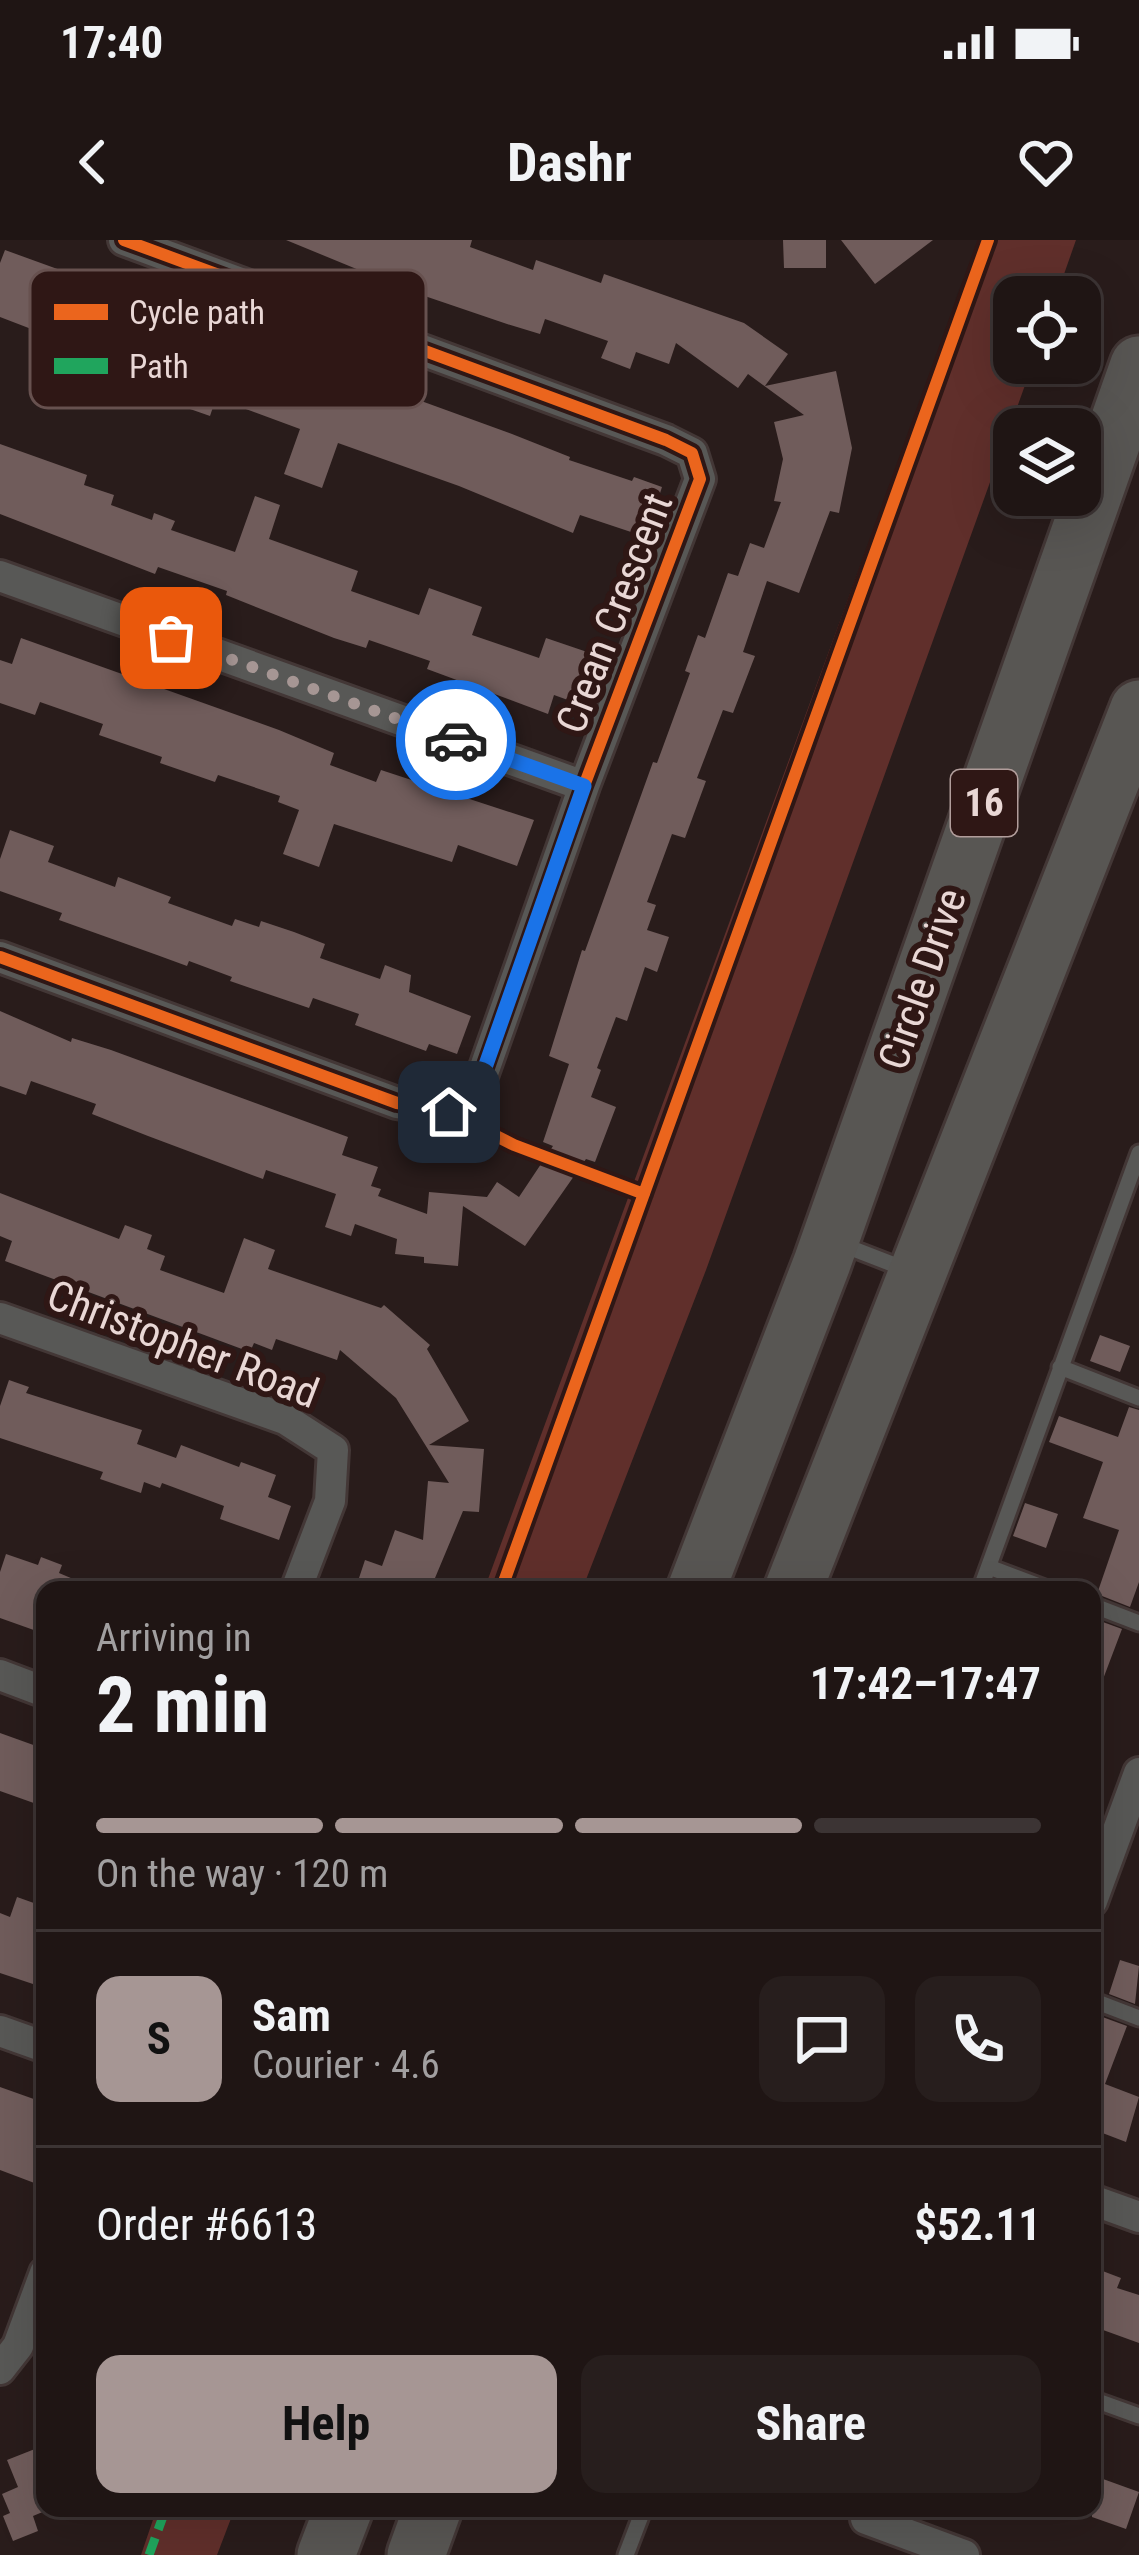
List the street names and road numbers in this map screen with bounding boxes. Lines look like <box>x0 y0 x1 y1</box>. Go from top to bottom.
street label: Crean Crescent <box>546 486 682 740</box>
road number: 16 <box>951 770 1017 836</box>
street label: Circle Drive <box>868 882 976 1076</box>
street label: Christopher Road <box>41 1270 325 1418</box>

